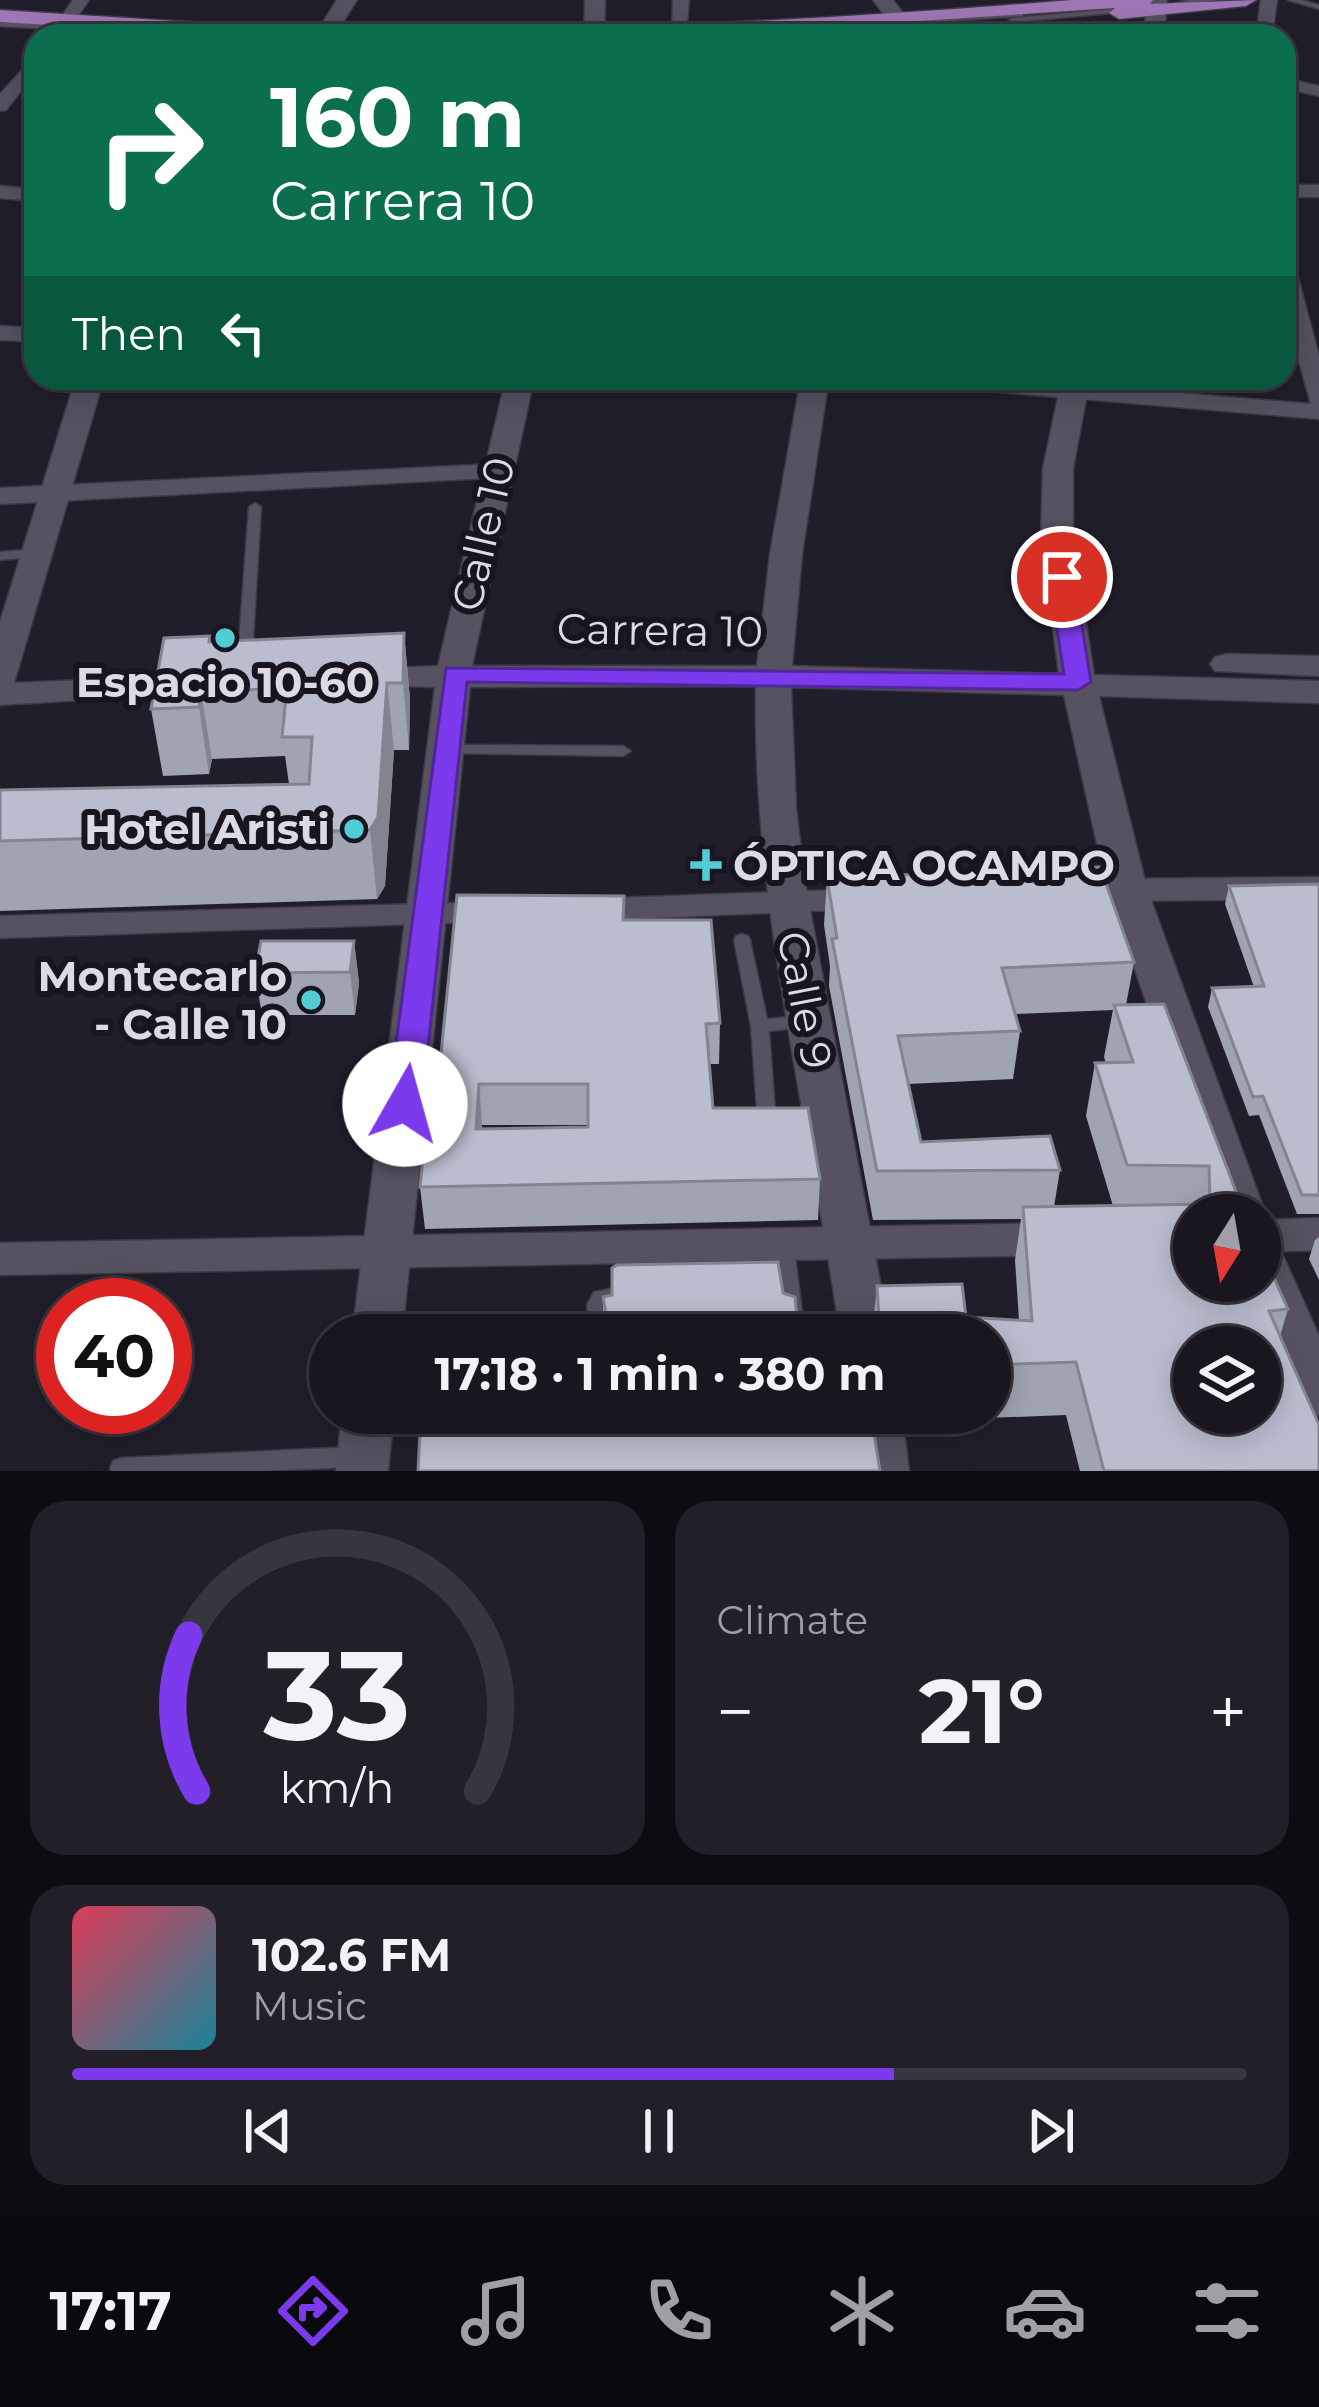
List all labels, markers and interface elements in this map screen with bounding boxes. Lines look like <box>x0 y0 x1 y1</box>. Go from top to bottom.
text: 160 m <box>270 66 525 168</box>
icon: right <box>72 72 228 228</box>
text: Carrera 10 <box>270 168 535 234</box>
icon: left <box>210 300 276 366</box>
text: Then <box>72 306 186 361</box>
street label: Calle 10 <box>440 452 526 616</box>
pin <box>1011 526 1113 628</box>
icon: arrive <box>1029 544 1095 610</box>
street label: Carrera 10 <box>556 602 764 658</box>
marker: Espacio 10-60 <box>212 625 238 651</box>
place label: Espacio 10-60 <box>76 656 374 708</box>
place label: Hotel Aristi <box>84 803 330 855</box>
marker: Hotel Aristi <box>341 816 367 842</box>
place label: ÓPTICA OCAMPO <box>733 839 1115 891</box>
marker: ÓPTICA OCAMPO <box>690 849 722 881</box>
street label: Calle 9 <box>766 927 844 1073</box>
place label: Montecarlo - Calle 10 <box>37 950 287 1050</box>
marker: Montecarlo - Calle 10 <box>298 987 324 1013</box>
position arrow <box>342 1041 468 1167</box>
north arrow <box>1173 1194 1281 1302</box>
map controls <box>1173 1194 1281 1434</box>
speed limit sign: 40 <box>36 1278 192 1434</box>
button: layers <box>1173 1326 1281 1434</box>
text: 17:18 · 1 min · 380 m <box>435 1346 885 1401</box>
text: Climate <box>717 1596 868 1644</box>
text: 33 <box>263 1619 411 1771</box>
text: 21° <box>919 1656 1045 1766</box>
text: − <box>717 1671 754 1752</box>
text: + <box>1209 1671 1247 1752</box>
text: km/h <box>280 1761 394 1814</box>
text: 102.6 FM <box>252 1927 451 1982</box>
text: Music <box>252 1982 367 2030</box>
icon: previous <box>235 2098 301 2164</box>
icon: pause <box>626 2098 692 2164</box>
icon: next <box>1018 2098 1084 2164</box>
icon: directions <box>271 2269 355 2353</box>
icon: music <box>454 2269 538 2353</box>
icon: phone <box>637 2269 721 2353</box>
icon: climate <box>820 2269 904 2353</box>
icon: car <box>1003 2269 1087 2353</box>
icon: filters <box>1185 2269 1269 2353</box>
text: 17:17 <box>49 2278 172 2344</box>

